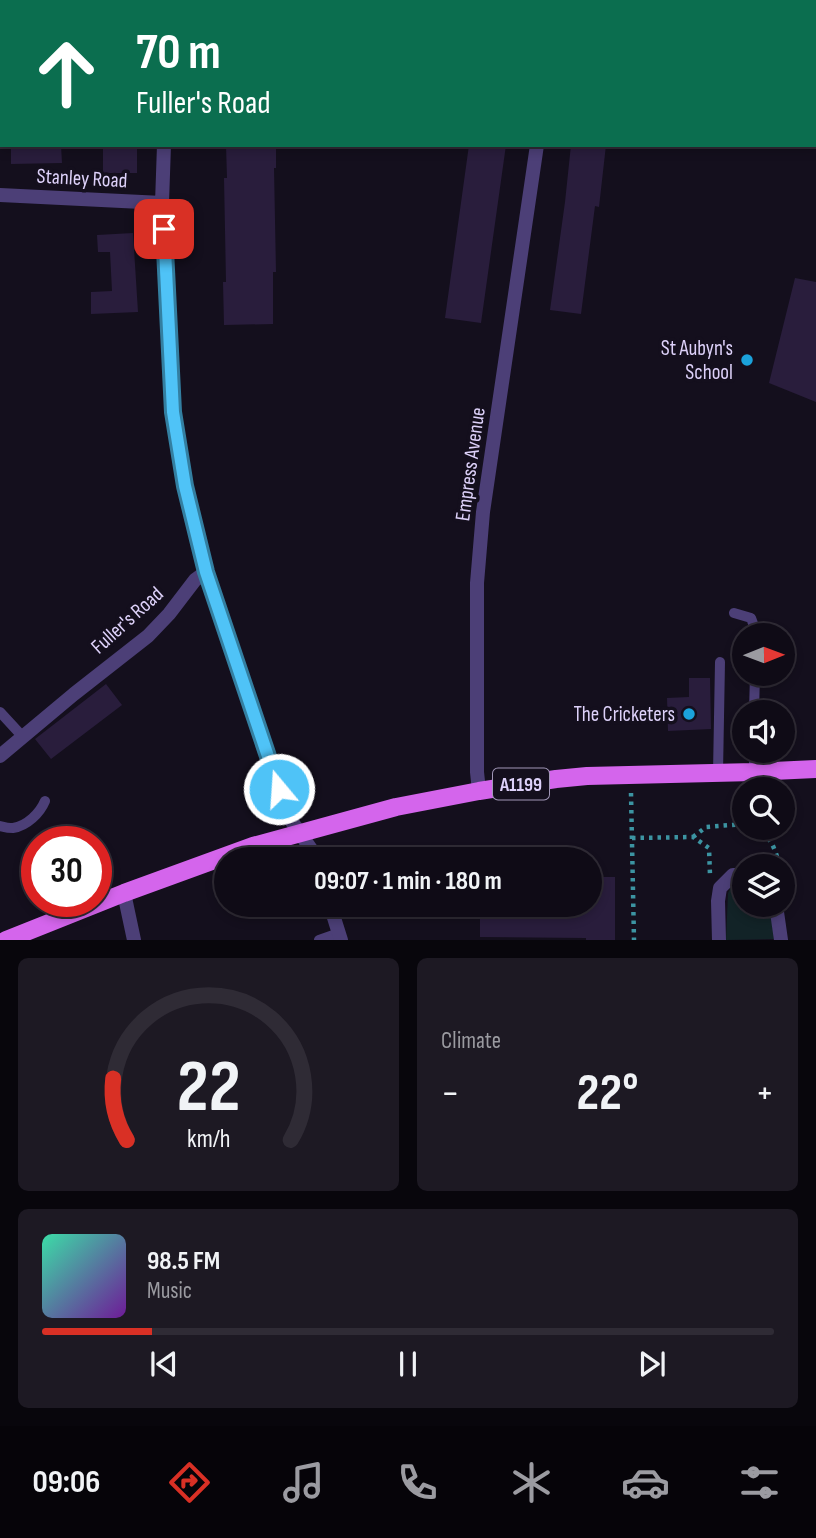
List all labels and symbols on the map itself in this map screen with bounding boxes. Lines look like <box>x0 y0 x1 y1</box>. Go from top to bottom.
street label: Stanley Road <box>36 164 128 193</box>
pin <box>134 199 194 259</box>
place label: St Aubyn's School <box>661 336 733 385</box>
marker: St Aubyn's School <box>739 352 755 368</box>
street label: Empress Avenue <box>450 406 491 523</box>
street label: Fuller's Road <box>86 582 169 659</box>
north arrow <box>732 623 794 686</box>
place label: The Cricketers <box>573 702 675 727</box>
marker: The Cricketers <box>681 706 697 722</box>
position arrow <box>242 752 316 826</box>
road number: A1199 <box>493 768 549 800</box>
speed limit sign: 30 <box>21 826 112 917</box>

